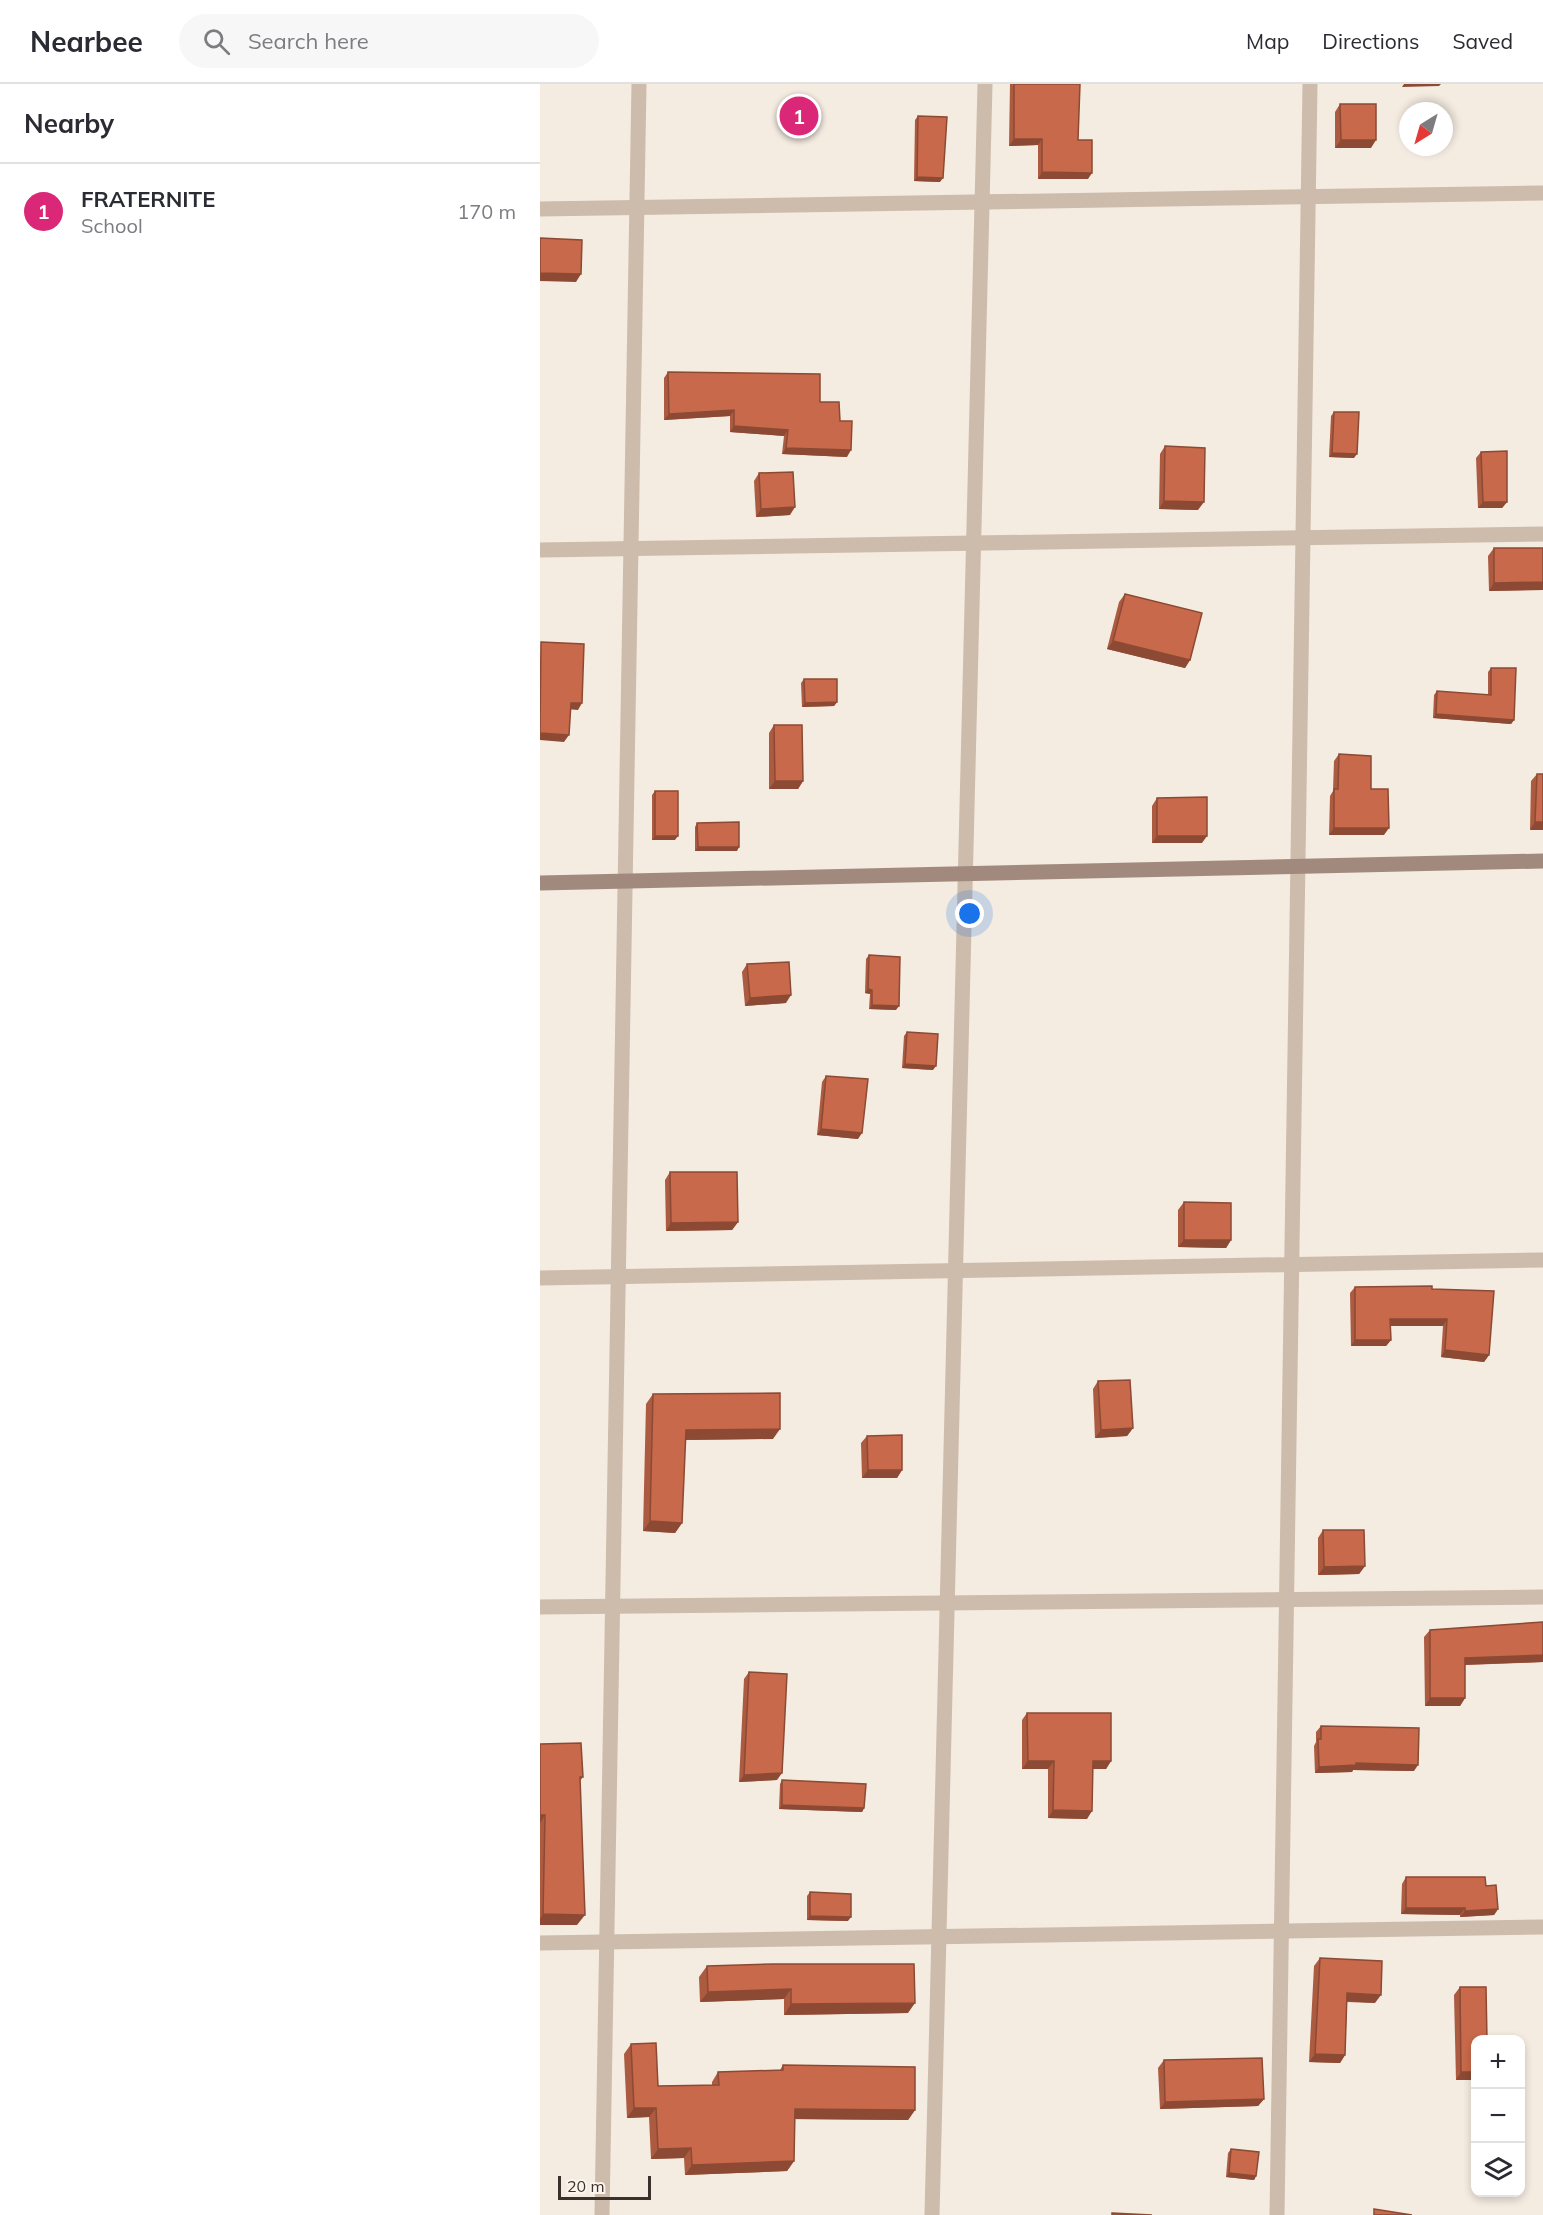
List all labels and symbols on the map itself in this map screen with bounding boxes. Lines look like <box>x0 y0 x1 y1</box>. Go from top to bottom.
pin: 1 <box>780 93 818 138</box>
north arrow <box>1399 102 1453 156</box>
your location <box>955 899 984 928</box>
scale bar <box>558 2173 651 2200</box>

